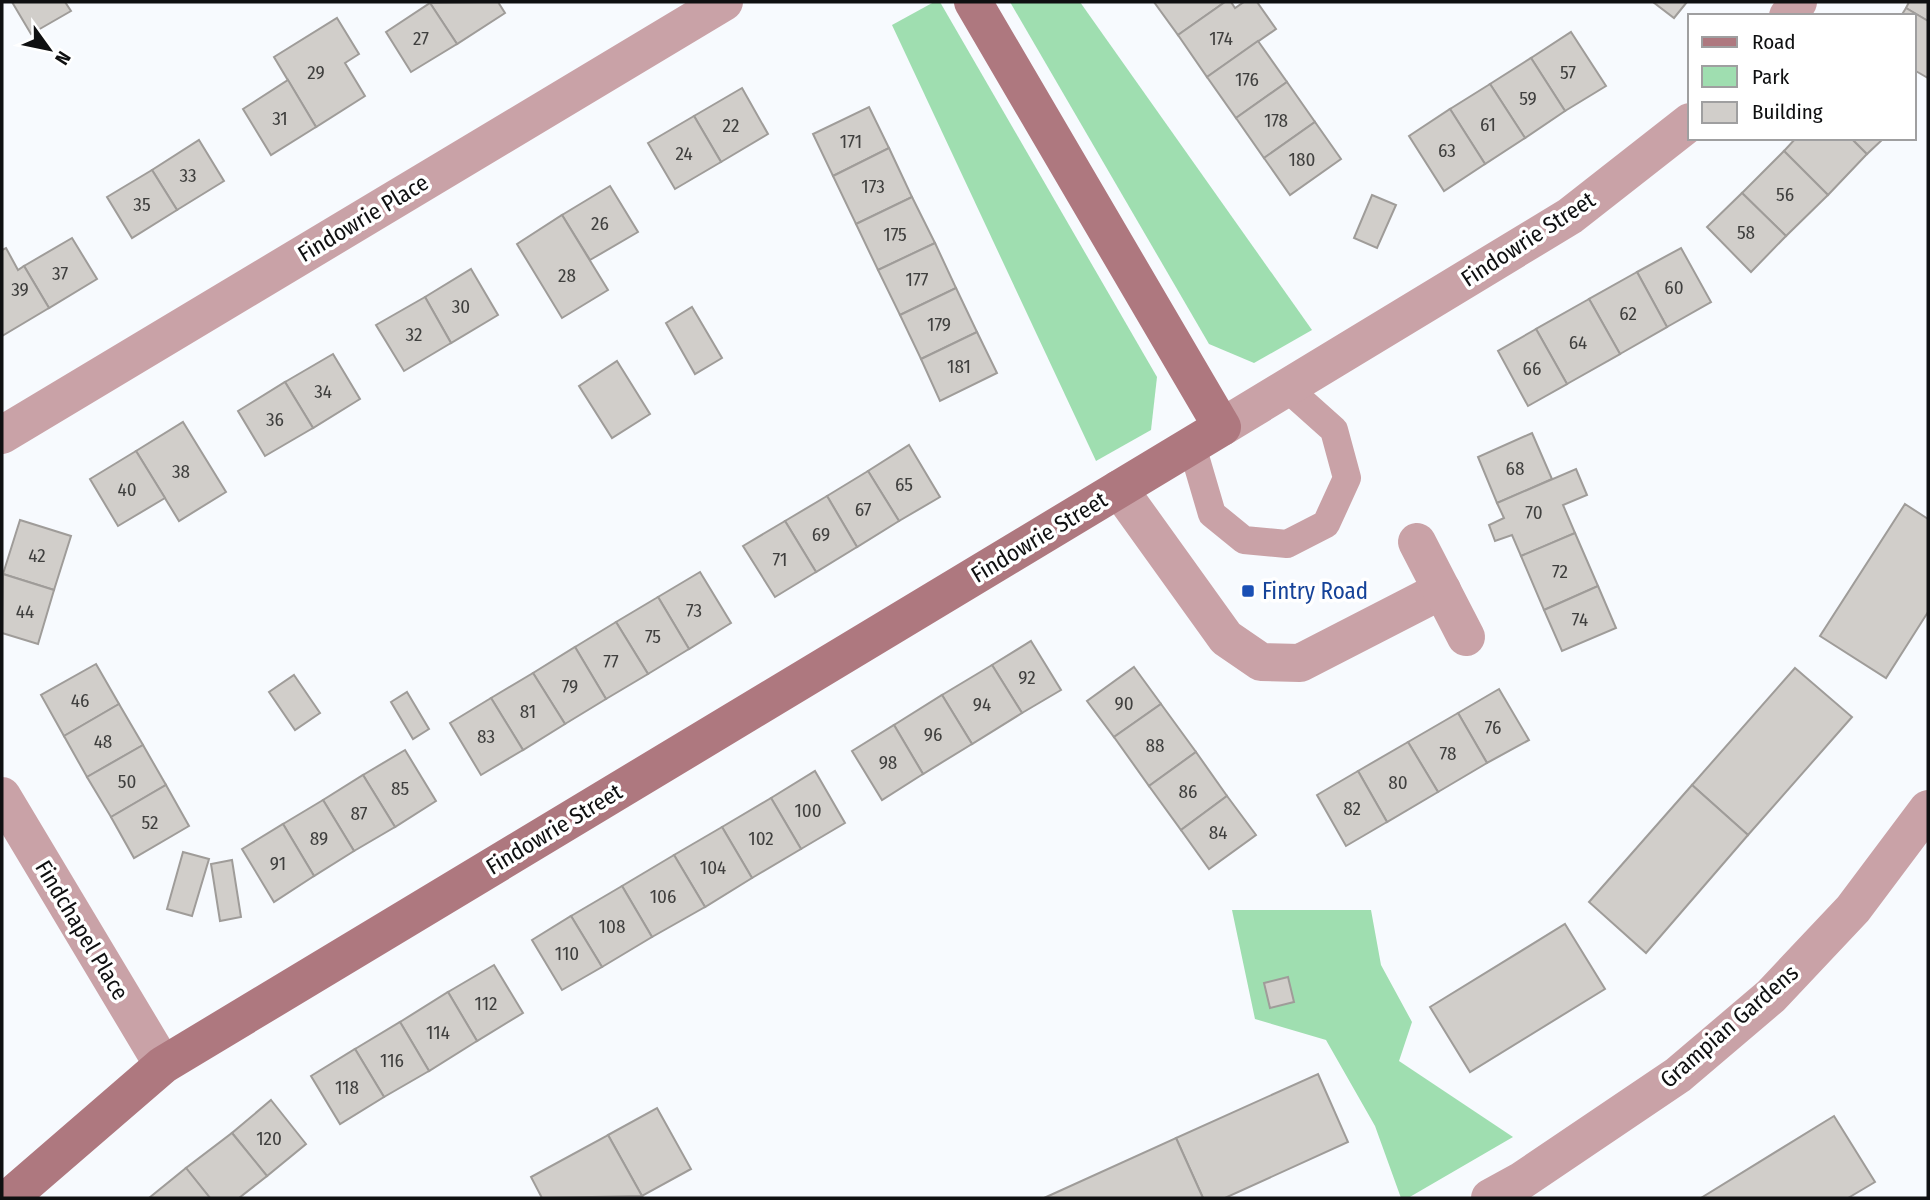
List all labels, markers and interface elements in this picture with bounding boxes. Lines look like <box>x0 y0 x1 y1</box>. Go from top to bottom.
north arrow <box>14 14 84 84</box>
legend <box>1688 14 1916 140</box>
house number: 27 <box>413 27 429 50</box>
house number: 174 <box>1209 27 1233 50</box>
text: Road <box>1752 29 1796 55</box>
text: N <box>50 47 76 69</box>
house number: 29 <box>307 61 325 84</box>
house number: 57 <box>1560 61 1576 84</box>
text: Park <box>1752 64 1790 90</box>
house number: 176 <box>1235 68 1259 91</box>
house number: 59 <box>1519 87 1537 110</box>
text: Building <box>1752 99 1823 125</box>
house number: 31 <box>272 107 288 130</box>
house number: 178 <box>1264 109 1288 132</box>
house number: 61 <box>1480 113 1496 136</box>
house number: 22 <box>723 114 739 137</box>
house number: 171 <box>840 130 862 153</box>
house number: 63 <box>1438 139 1456 162</box>
house number: 24 <box>675 142 693 165</box>
house number: 180 <box>1289 148 1315 171</box>
house number: 33 <box>179 164 197 187</box>
street label: Findowrie Place <box>293 168 433 268</box>
house number: 173 <box>861 175 885 198</box>
house number: 56 <box>1776 183 1794 206</box>
street label: Findowrie Street <box>1456 185 1601 293</box>
house number: 35 <box>133 193 151 216</box>
house number: 26 <box>591 212 609 235</box>
house number: 58 <box>1737 221 1755 244</box>
house number: 175 <box>883 223 907 246</box>
house number: 37 <box>52 262 68 285</box>
house number: 28 <box>558 264 576 287</box>
house number: 177 <box>906 268 929 291</box>
house number: 60 <box>1664 276 1684 299</box>
house number: 39 <box>11 278 29 301</box>
house number: 30 <box>452 295 470 318</box>
house number: 62 <box>1619 302 1637 325</box>
house number: 179 <box>927 313 951 336</box>
house number: 32 <box>406 323 422 346</box>
house number: 64 <box>1569 331 1587 354</box>
house number: 181 <box>947 355 971 378</box>
house number: 66 <box>1523 357 1541 380</box>
house number: 34 <box>314 380 332 403</box>
house number: 36 <box>266 408 284 431</box>
house number: 68 <box>1506 457 1524 480</box>
house number: 38 <box>172 460 190 483</box>
house number: 65 <box>895 473 913 496</box>
house number: 40 <box>117 478 137 501</box>
street label: Findowrie Street <box>966 485 1113 589</box>
house number: 67 <box>855 498 872 521</box>
house number: 70 <box>1525 501 1543 524</box>
house number: 69 <box>812 523 830 546</box>
house number: 42 <box>28 544 46 567</box>
house number: 71 <box>773 548 787 571</box>
house number: 72 <box>1552 560 1568 583</box>
place label: Fintry Road <box>1262 577 1368 605</box>
marker: Fintry Road <box>1240 583 1256 599</box>
house number: 73 <box>686 599 702 622</box>
house number: 44 <box>16 600 34 623</box>
house number: 74 <box>1572 608 1588 631</box>
house number: 75 <box>645 625 661 648</box>
house number: 77 <box>603 650 619 673</box>
house number: 92 <box>1018 666 1036 689</box>
house number: 79 <box>562 675 578 698</box>
house number: 46 <box>71 689 89 712</box>
house number: 90 <box>1114 692 1134 715</box>
house number: 94 <box>973 693 991 716</box>
house number: 81 <box>520 700 536 723</box>
house number: 76 <box>1485 716 1501 739</box>
house number: 96 <box>924 723 942 746</box>
house number: 83 <box>477 725 495 748</box>
house number: 48 <box>94 730 112 753</box>
house number: 88 <box>1145 734 1165 757</box>
house number: 78 <box>1440 742 1456 765</box>
house number: 98 <box>879 751 897 774</box>
house number: 50 <box>118 770 136 793</box>
house number: 80 <box>1388 771 1408 794</box>
house number: 85 <box>391 777 409 800</box>
street label: Findowrie Street <box>481 777 628 881</box>
house number: 86 <box>1179 780 1197 803</box>
house number: 82 <box>1343 797 1361 820</box>
house number: 100 <box>794 799 822 822</box>
house number: 87 <box>351 802 368 825</box>
house number: 52 <box>142 811 158 834</box>
house number: 84 <box>1209 821 1227 844</box>
house number: 89 <box>310 827 328 850</box>
house number: 102 <box>748 827 774 850</box>
house number: 91 <box>270 852 286 875</box>
street label: Findchapel Place <box>29 855 135 1005</box>
house number: 104 <box>700 856 726 879</box>
house number: 106 <box>650 885 676 908</box>
house number: 108 <box>599 915 625 938</box>
house number: 110 <box>555 942 579 965</box>
street label: Grampian Gardens <box>1654 958 1804 1094</box>
house number: 112 <box>475 992 497 1015</box>
house number: 114 <box>426 1021 450 1044</box>
house number: 116 <box>380 1049 404 1072</box>
house number: 118 <box>335 1076 359 1099</box>
house number: 120 <box>256 1127 282 1150</box>

